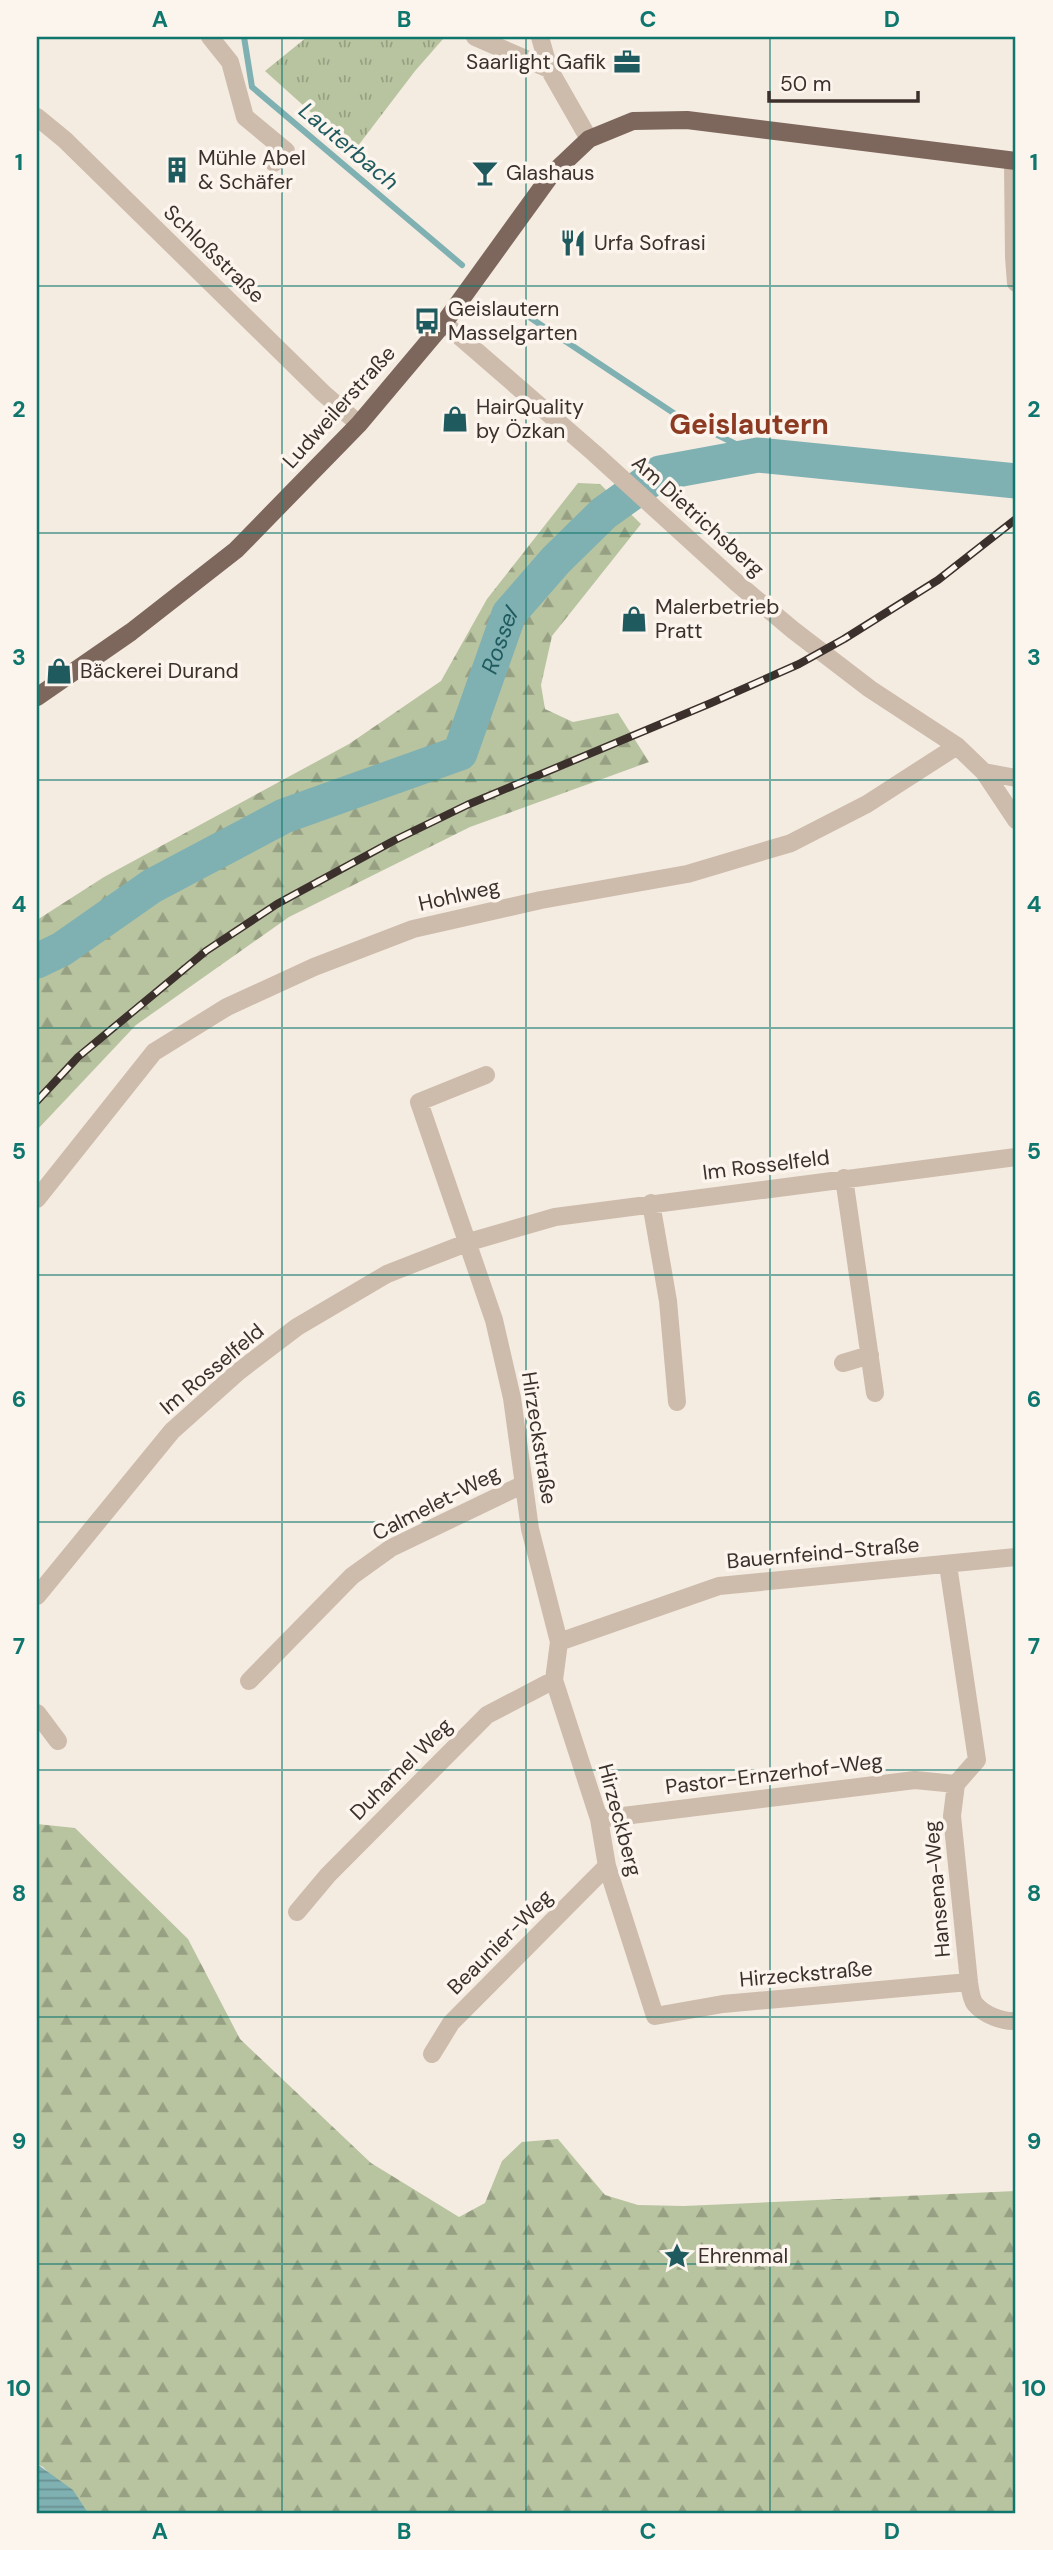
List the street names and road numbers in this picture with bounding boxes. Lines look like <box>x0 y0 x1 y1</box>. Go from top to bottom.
street label: Schloßstraße <box>157 199 271 309</box>
street label: Ludweilerstraße <box>276 340 402 474</box>
street label: Am Dietrichsberg <box>626 449 770 583</box>
street label: Hohlweg <box>416 872 503 918</box>
street label: Im Rosselfeld <box>701 1143 831 1187</box>
street label: Im Rosselfeld <box>154 1317 270 1421</box>
street label: Hirzeckstraße <box>515 1370 563 1506</box>
street label: Calmelet-Weg <box>367 1459 505 1547</box>
street label: Bauernfeind-Straße <box>726 1531 921 1575</box>
street label: Duhamel Weg <box>344 1712 458 1826</box>
street label: Pastor-Ernzerhof-Weg <box>664 1747 885 1801</box>
street label: Hirzeckberg <box>592 1761 649 1880</box>
street label: Hansena-Weg <box>917 1819 957 1959</box>
street label: Beaunier-Weg <box>441 1883 559 2001</box>
street label: Hirzeckstraße <box>738 1954 874 1994</box>

